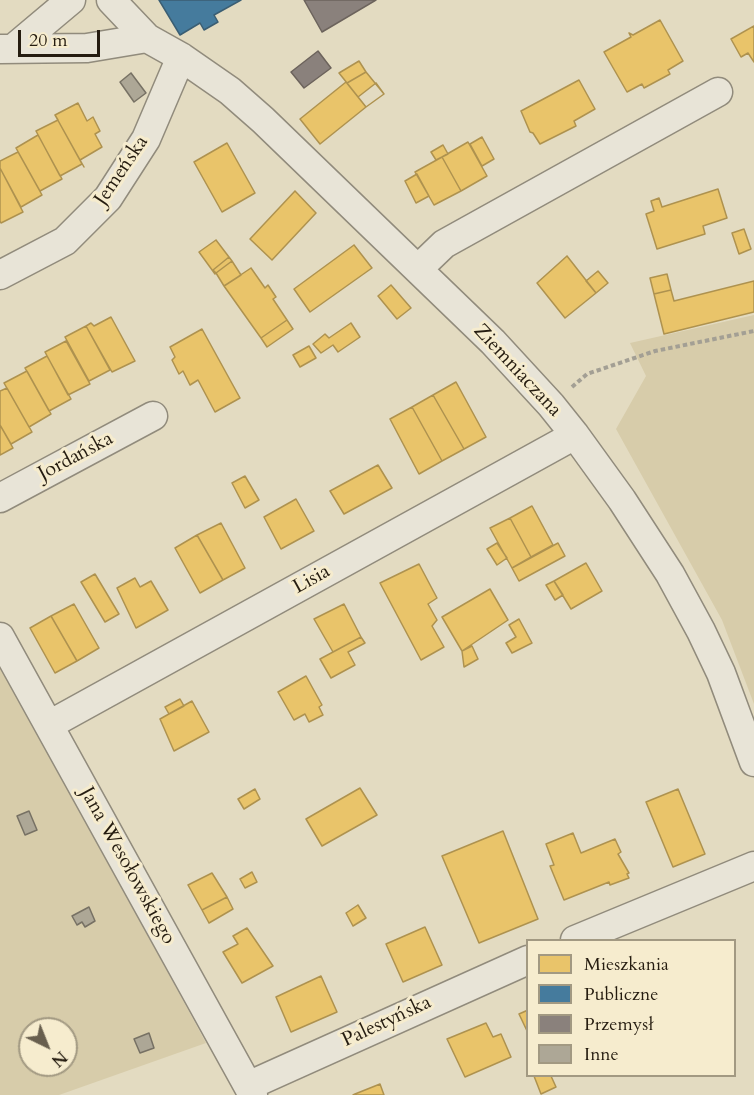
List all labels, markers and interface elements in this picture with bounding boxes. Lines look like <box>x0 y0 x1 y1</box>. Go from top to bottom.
scale bar <box>21 18 104 56</box>
text: 20 m <box>29 28 68 53</box>
street label: Jemeńska <box>90 131 154 211</box>
street label: Ziemniaczana <box>468 320 566 422</box>
street label: Jordańska <box>34 427 118 487</box>
street label: Lisia <box>289 560 335 600</box>
street label: Jana Wesołowskiego <box>74 783 180 949</box>
legend <box>526 939 736 1077</box>
text: Mieszkania <box>584 952 669 977</box>
text: Publiczne <box>584 982 658 1007</box>
street label: Palestyńska <box>339 991 435 1053</box>
text: Przemysł <box>584 1012 653 1037</box>
north arrow <box>18 1017 78 1077</box>
text: Inne <box>584 1042 619 1067</box>
text: N <box>46 1046 71 1071</box>

